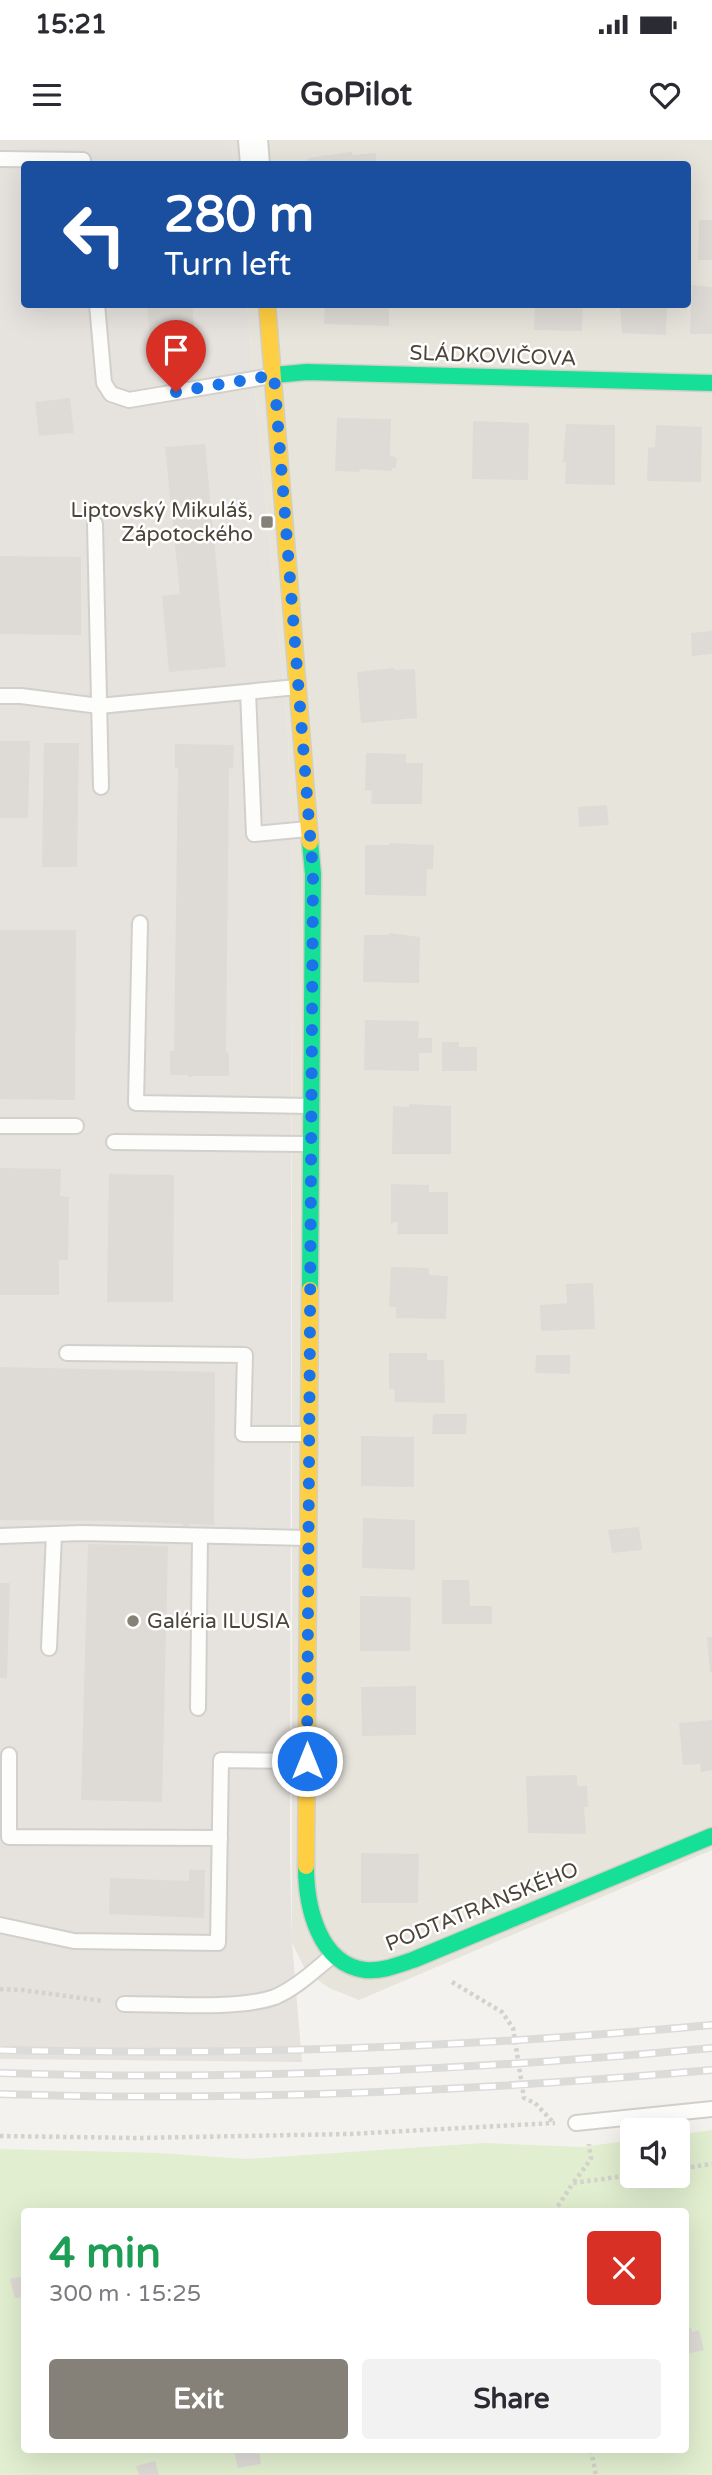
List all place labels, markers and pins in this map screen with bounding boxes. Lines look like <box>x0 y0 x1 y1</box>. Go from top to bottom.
pin <box>146 320 206 392</box>
place label: Liptovský Mikuláš, Zápotockého <box>71 498 253 547</box>
marker: Liptovský Mikuláš, Zápotockého <box>259 514 275 530</box>
place label: Galéria ILUSIA <box>147 1609 291 1634</box>
marker: Galéria ILUSIA <box>125 1613 141 1629</box>

